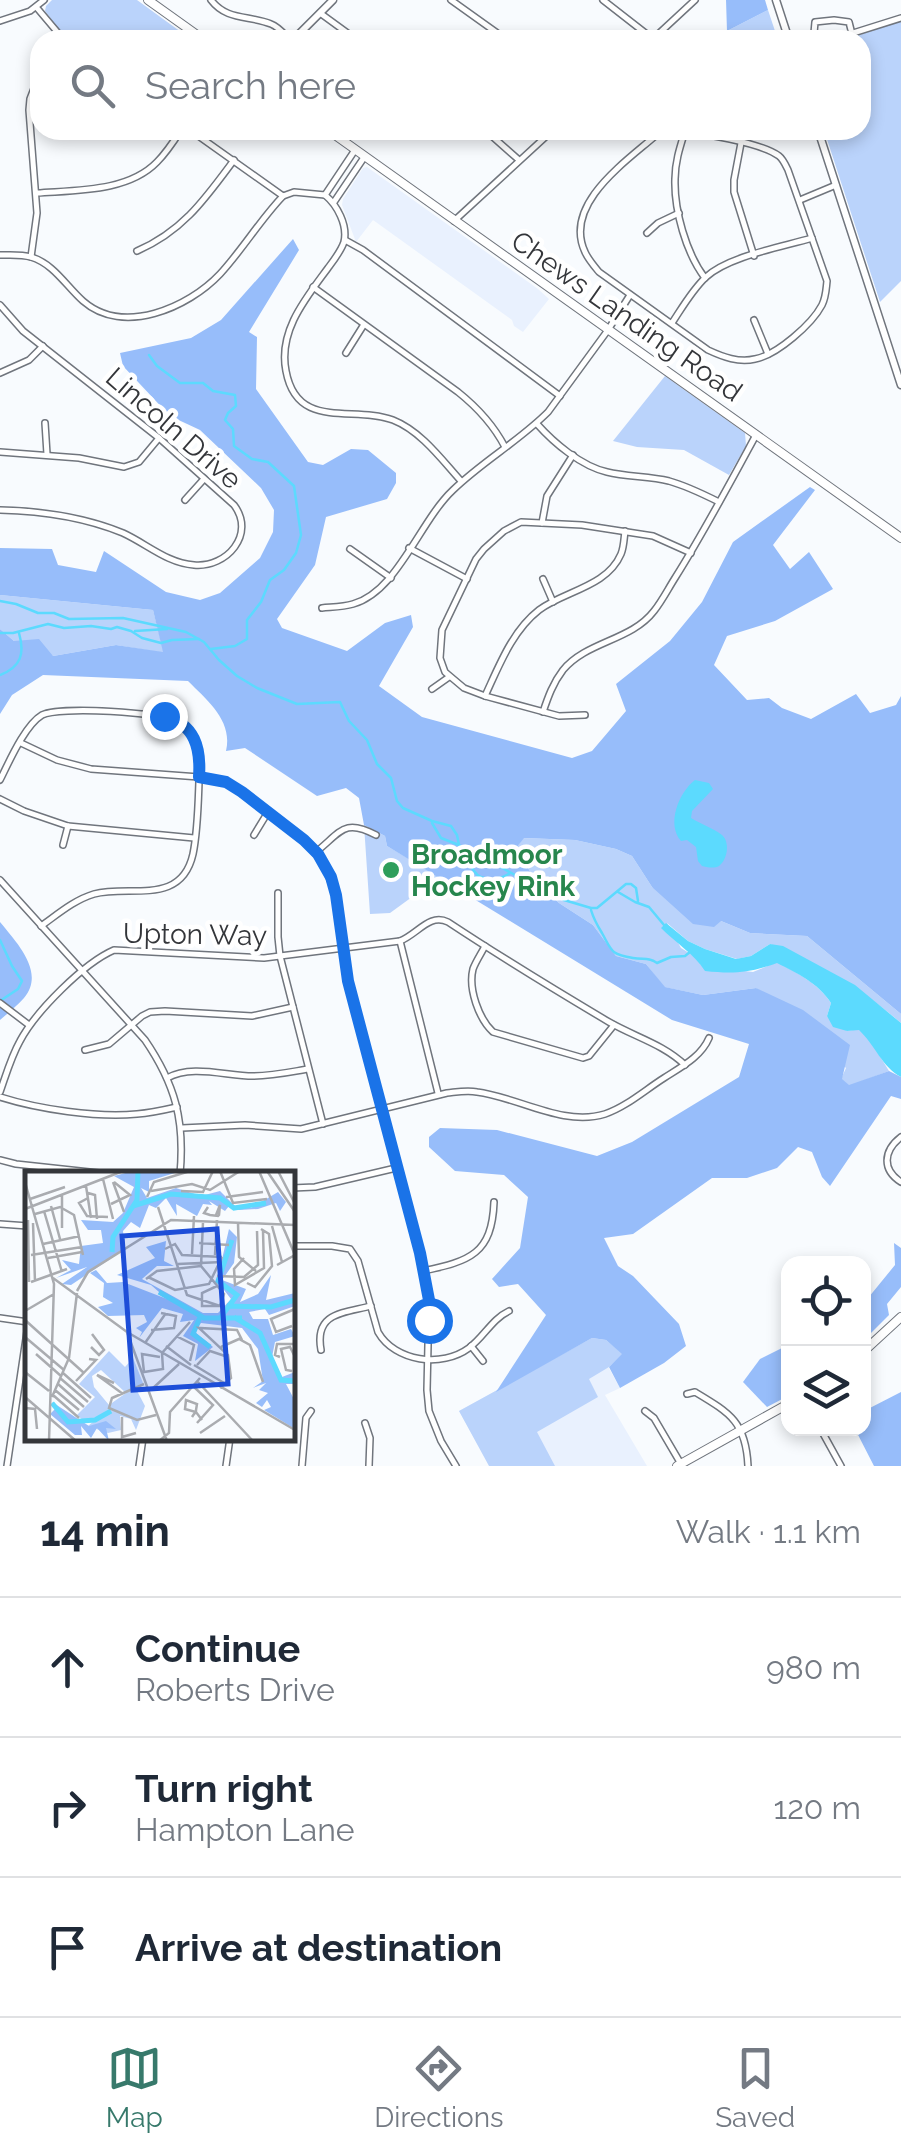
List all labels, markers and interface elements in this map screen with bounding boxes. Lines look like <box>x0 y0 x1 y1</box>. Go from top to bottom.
search box <box>30 30 871 140</box>
icon: search <box>65 58 120 113</box>
text: Search here <box>145 63 356 108</box>
street label: Chews Landing Road <box>505 224 748 409</box>
street label: Lincoln Drive <box>99 361 248 496</box>
route end <box>142 694 188 740</box>
place label: Broadmoor Hockey Rink <box>411 838 575 903</box>
marker: Broadmoor Hockey Rink <box>380 859 402 881</box>
street label: Upton Way <box>123 917 267 952</box>
inset map <box>25 1171 295 1441</box>
map controls <box>781 1256 871 1436</box>
button: locate <box>781 1256 871 1346</box>
route start <box>407 1298 453 1344</box>
button: layers <box>781 1346 871 1436</box>
text: 14 min <box>40 1507 170 1556</box>
text: Walk · 1.1 km <box>676 1513 861 1550</box>
text: Continue <box>135 1626 300 1671</box>
icon: ahead <box>40 1640 95 1695</box>
text: 980 m <box>766 1649 861 1686</box>
text: Roberts Drive <box>135 1671 335 1708</box>
text: Turn right <box>135 1766 312 1811</box>
icon: right <box>40 1780 95 1835</box>
text: 120 m <box>773 1789 861 1826</box>
text: Hampton Lane <box>135 1811 355 1848</box>
icon: arrive <box>40 1920 95 1975</box>
text: Arrive at destination <box>135 1925 502 1970</box>
tab: Map <box>106 2041 163 2134</box>
tab: Directions <box>374 2041 504 2134</box>
tab: Saved <box>715 2041 795 2134</box>

